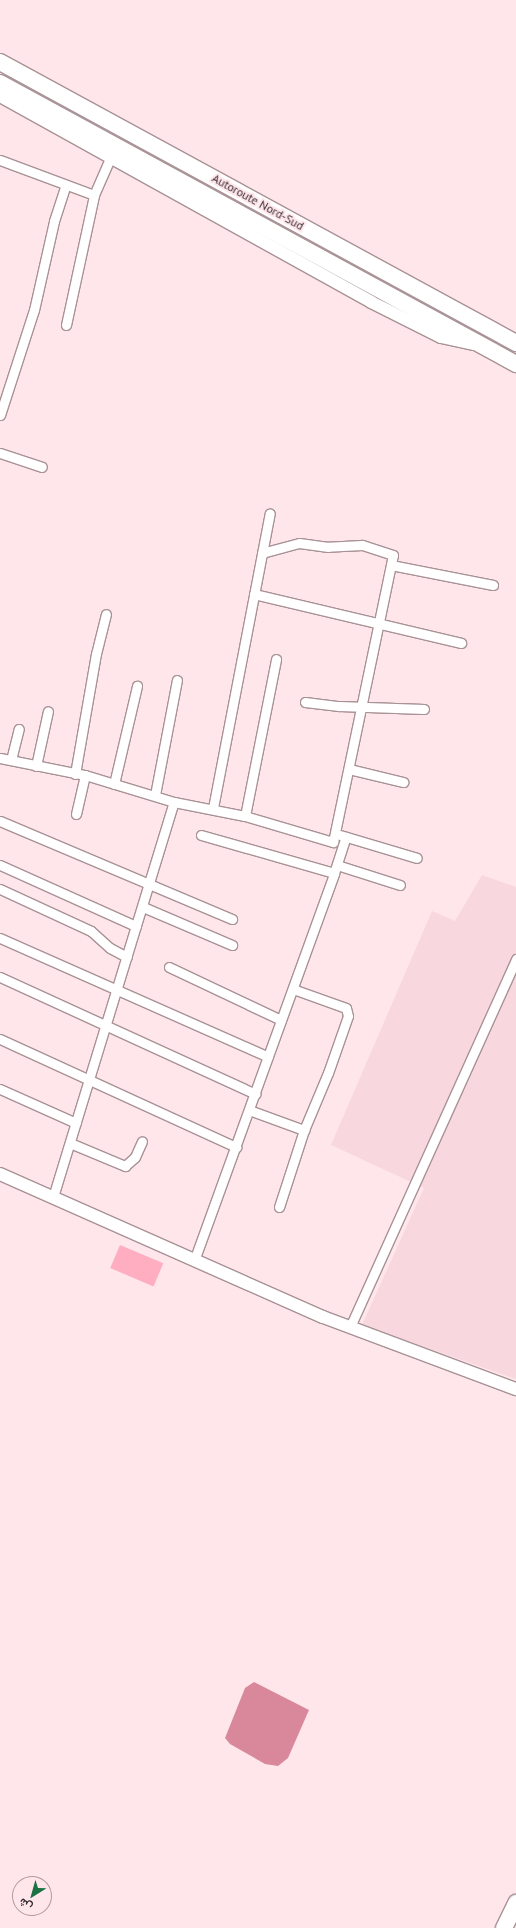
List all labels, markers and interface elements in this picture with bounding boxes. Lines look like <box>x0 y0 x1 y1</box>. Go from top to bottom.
street label: Autoroute Nord-Sud <box>210 171 306 233</box>
north arrow <box>12 1876 52 1916</box>
text: ش <box>16 1895 35 1914</box>

